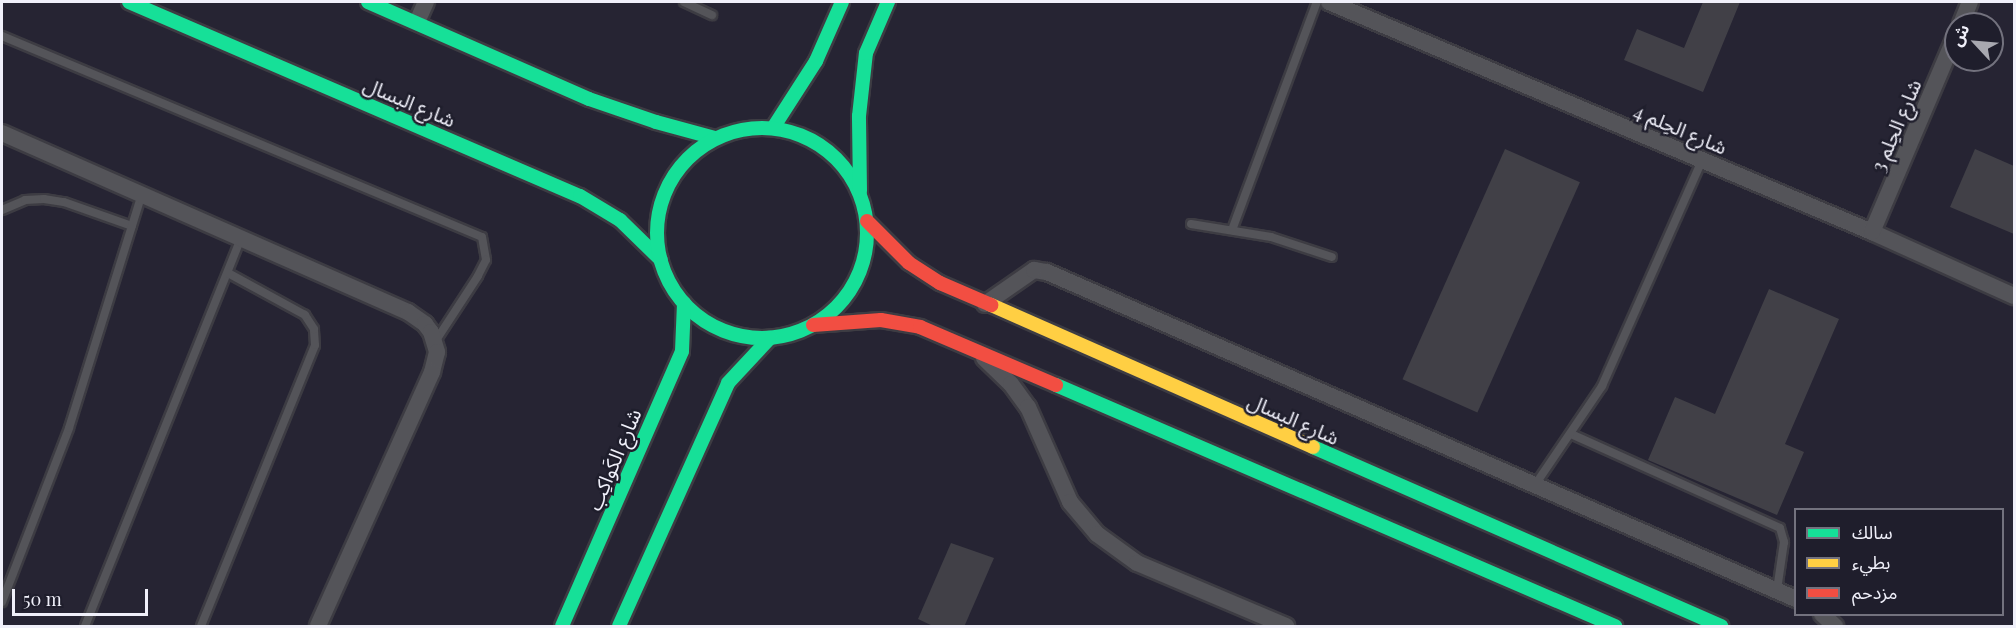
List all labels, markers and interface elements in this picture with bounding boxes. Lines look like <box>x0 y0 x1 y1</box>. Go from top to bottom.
north arrow <box>1944 12 2004 72</box>
text: ش <box>1945 20 1973 49</box>
street label: شارع البسال <box>360 71 460 131</box>
street label: شارع الحِلم 3 <box>1865 75 1925 175</box>
street label: شارع الحِلم 4 <box>1631 98 1731 158</box>
street label: شارع البسال <box>1245 387 1343 449</box>
street label: شارع الكَواكِب <box>581 404 645 514</box>
legend <box>1794 508 2004 616</box>
text: سالك <box>1852 520 1893 544</box>
text: بطيء <box>1852 550 1890 574</box>
scale bar <box>15 577 152 615</box>
text: مزدحم <box>1852 580 1897 604</box>
text: 50 m <box>23 587 62 611</box>

